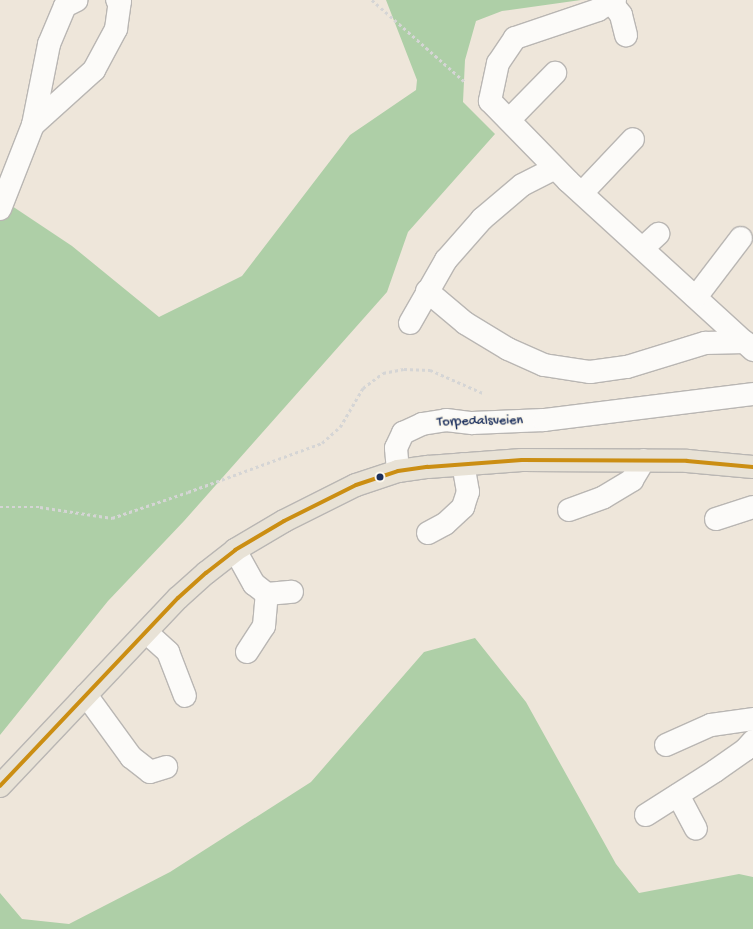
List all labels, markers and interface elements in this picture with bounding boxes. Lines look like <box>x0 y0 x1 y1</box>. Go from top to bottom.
street label: Torpedalsveien <box>437 413 523 431</box>
unlabelled marker <box>375 472 385 482</box>

